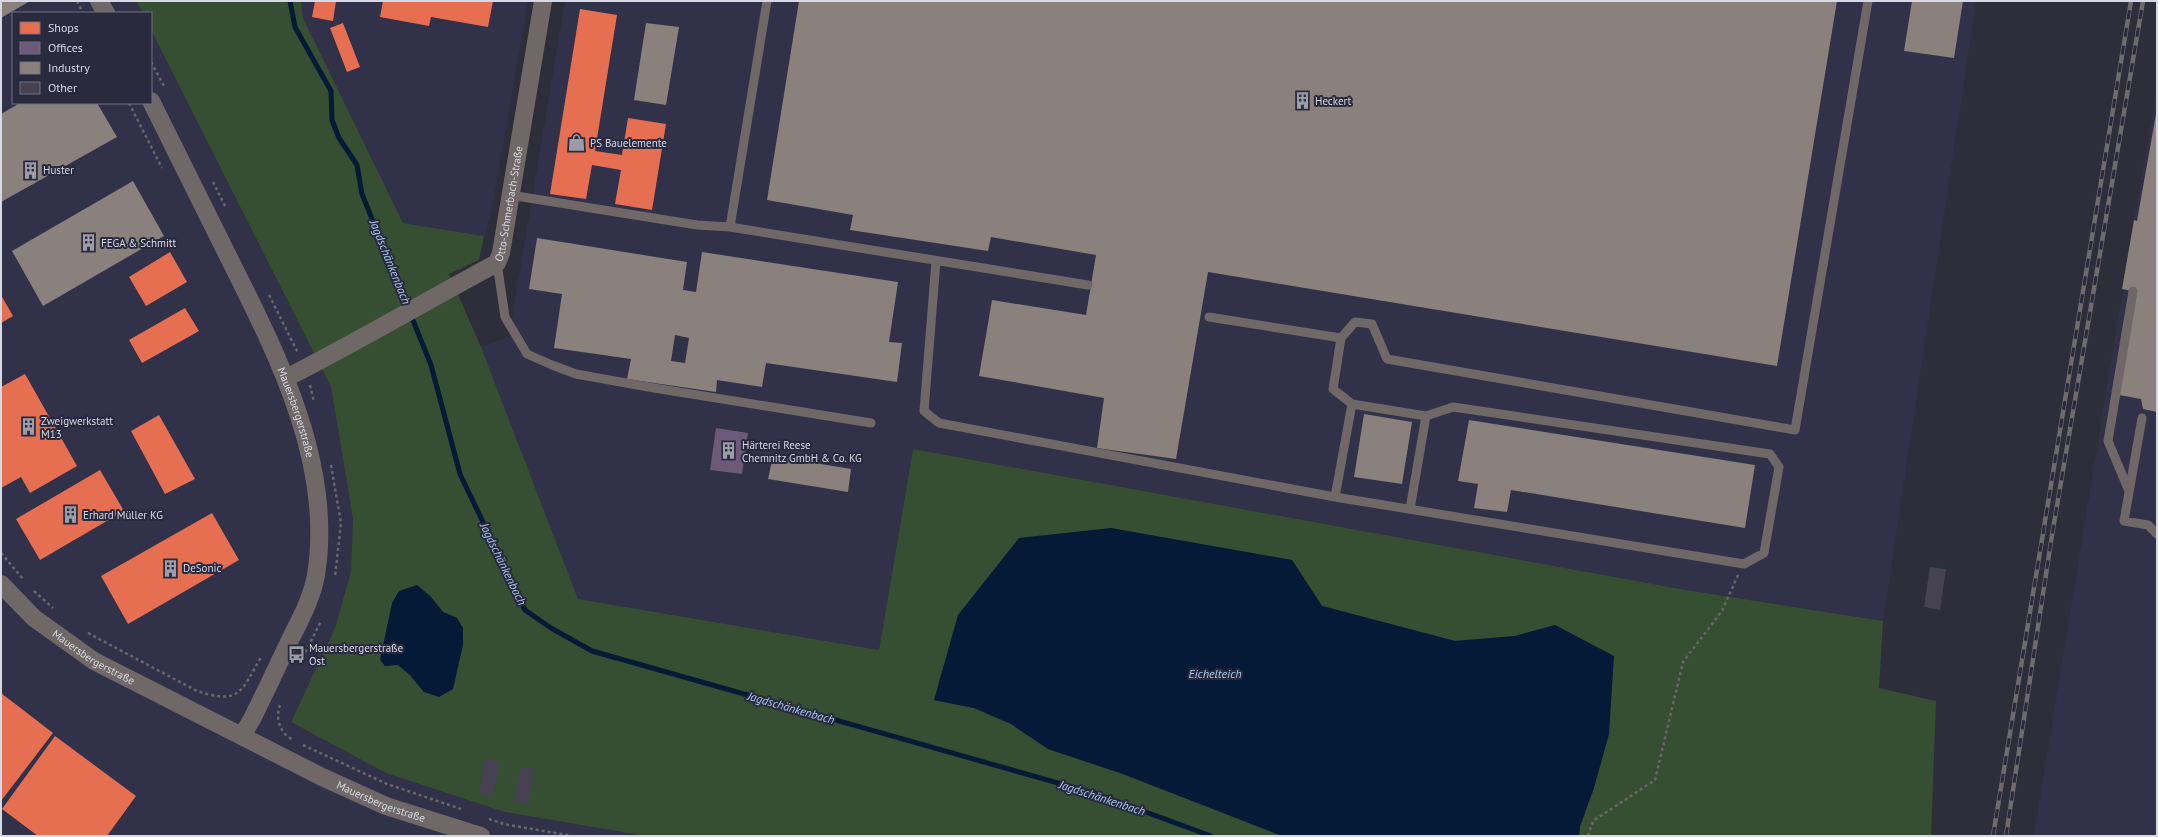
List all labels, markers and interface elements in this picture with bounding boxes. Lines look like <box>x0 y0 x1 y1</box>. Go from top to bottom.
legend <box>12 12 152 104</box>
text: Shops <box>48 20 79 35</box>
text: Offices <box>48 40 83 55</box>
text: Industry <box>48 60 90 75</box>
text: Other <box>48 80 77 95</box>
building icon: Heckert <box>1292 91 1312 111</box>
place label: Heckert <box>1315 94 1352 108</box>
shop icon: PS Bauelemente <box>567 133 587 153</box>
place label: PS Bauelemente <box>590 136 667 150</box>
street label: Otto-Schmerbach-Straße <box>491 144 526 264</box>
building icon: Huster <box>20 160 40 180</box>
place label: Huster <box>43 163 74 177</box>
water label: Jagdschänkenbach <box>366 216 414 306</box>
building icon: FEGA & Schmitt <box>78 233 98 253</box>
place label: FEGA & Schmitt <box>101 236 177 250</box>
street label: Mauersbergerstraße <box>274 365 317 459</box>
place label: Zweigwerkstatt M13 <box>41 414 113 441</box>
building icon: Zweigwerkstatt M13 <box>18 417 38 437</box>
place label: Härterei Reese Chemnitz GmbH & Co. KG <box>742 438 862 465</box>
building icon: Härterei Reese Chemnitz GmbH & Co. KG <box>719 441 739 461</box>
building icon: Erhard Müller KG <box>60 505 80 525</box>
place label: Erhard Müller KG <box>83 508 163 522</box>
water label: Jagdschänkenbach <box>477 519 530 608</box>
building icon: DeSonic <box>160 558 180 578</box>
place label: DeSonic <box>183 561 221 575</box>
street label: Mauersbergerstraße <box>50 627 138 688</box>
place label: Mauersbergerstraße Ost <box>309 641 404 668</box>
bus stop icon: Mauersbergerstraße Ost <box>286 644 306 664</box>
water label: Eichelteich <box>1188 666 1242 681</box>
water label: Jagdschänkenbach <box>745 688 836 727</box>
water label: Jagdschänkenbach <box>1056 776 1147 819</box>
street label: Mauersbergerstraße <box>334 778 428 825</box>

